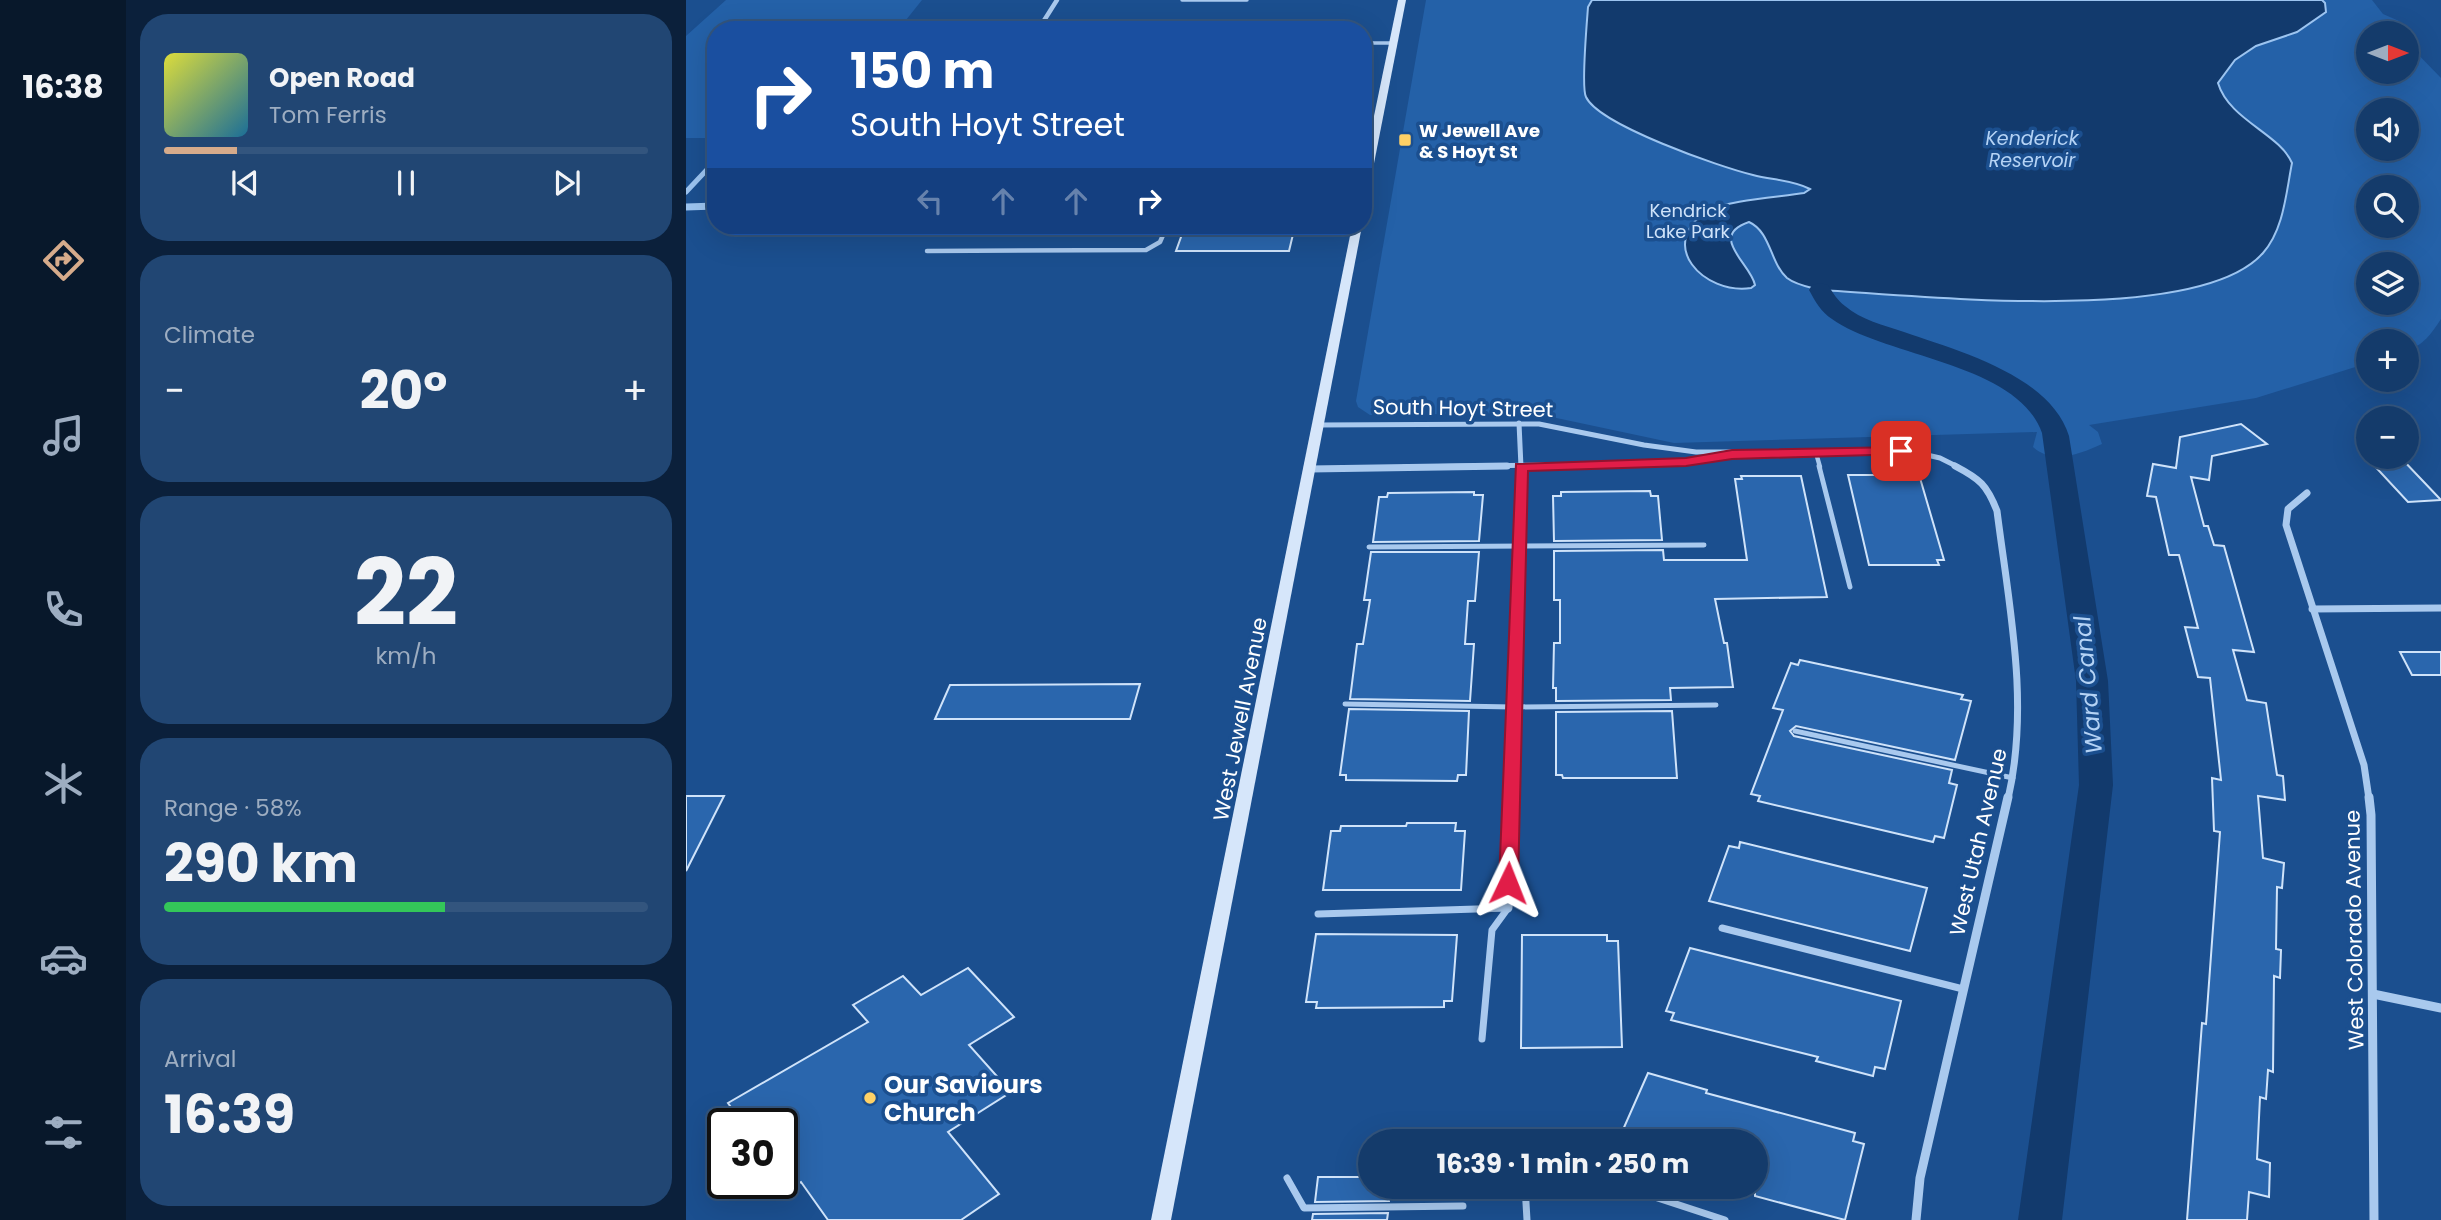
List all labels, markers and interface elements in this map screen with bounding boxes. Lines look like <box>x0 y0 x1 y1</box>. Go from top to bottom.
north arrow <box>2356 21 2418 84</box>
map controls <box>2356 21 2419 469</box>
text: 150 m <box>850 37 995 105</box>
icon: right <box>735 49 826 140</box>
text: Open Road <box>269 60 415 96</box>
text: 16:38 <box>22 64 104 109</box>
button: sound <box>2356 98 2419 161</box>
text: Tom Ferris <box>269 99 387 131</box>
text: South Hoyt Street <box>850 102 1125 147</box>
place label: W Jewell Ave & S Hoyt St <box>1419 118 1540 164</box>
water label: Kenderick Reservoir <box>1985 125 2080 174</box>
marker: W Jewell Ave & S Hoyt St <box>1397 132 1413 148</box>
icon: previous <box>226 164 264 202</box>
icon: pause <box>387 164 425 202</box>
icon: next <box>548 164 586 202</box>
button: search <box>2356 175 2419 238</box>
icon: left <box>911 182 949 220</box>
icon: ahead <box>984 182 1022 220</box>
icon: ahead <box>1057 182 1095 220</box>
icon: right <box>1130 182 1168 220</box>
park label: Kendrick Lake Park <box>1646 198 1731 244</box>
icon: directions <box>39 236 88 285</box>
button: layers <box>2356 252 2419 315</box>
text: Climate <box>164 319 255 351</box>
button: + <box>2356 329 2419 392</box>
text: 20° <box>360 354 447 427</box>
text: − <box>164 364 185 417</box>
text: + <box>622 364 648 417</box>
street label: South Hoyt Street <box>1373 392 1553 424</box>
button: − <box>2356 406 2419 469</box>
icon: music <box>39 411 88 460</box>
pin <box>1871 421 1931 481</box>
icon: arrive <box>1882 432 1920 470</box>
text: 22 <box>354 529 458 657</box>
icon: phone <box>39 585 88 634</box>
water label: Ward Canal <box>2066 614 2110 755</box>
street label: West Jewell Avenue <box>1206 615 1274 823</box>
text: km/h <box>375 640 437 672</box>
street label: West Utah Avenue <box>1942 745 2014 939</box>
icon: climate <box>39 759 88 808</box>
text: Range · 58% <box>164 792 302 824</box>
street label: West Colorado Avenue <box>2337 810 2371 1050</box>
text: 290 km <box>164 827 358 900</box>
position arrow <box>1471 846 1545 920</box>
icon: car <box>39 934 88 983</box>
text: Arrival <box>164 1043 236 1075</box>
place label: Our Saviours Church <box>884 1068 1043 1129</box>
text: 16:39 <box>164 1078 295 1151</box>
marker: Our Saviours Church <box>862 1090 878 1106</box>
icon: filters <box>39 1108 88 1157</box>
speed limit sign: 30 <box>707 1108 798 1199</box>
text: 16:39 · 1 min · 250 m <box>1437 1146 1689 1182</box>

